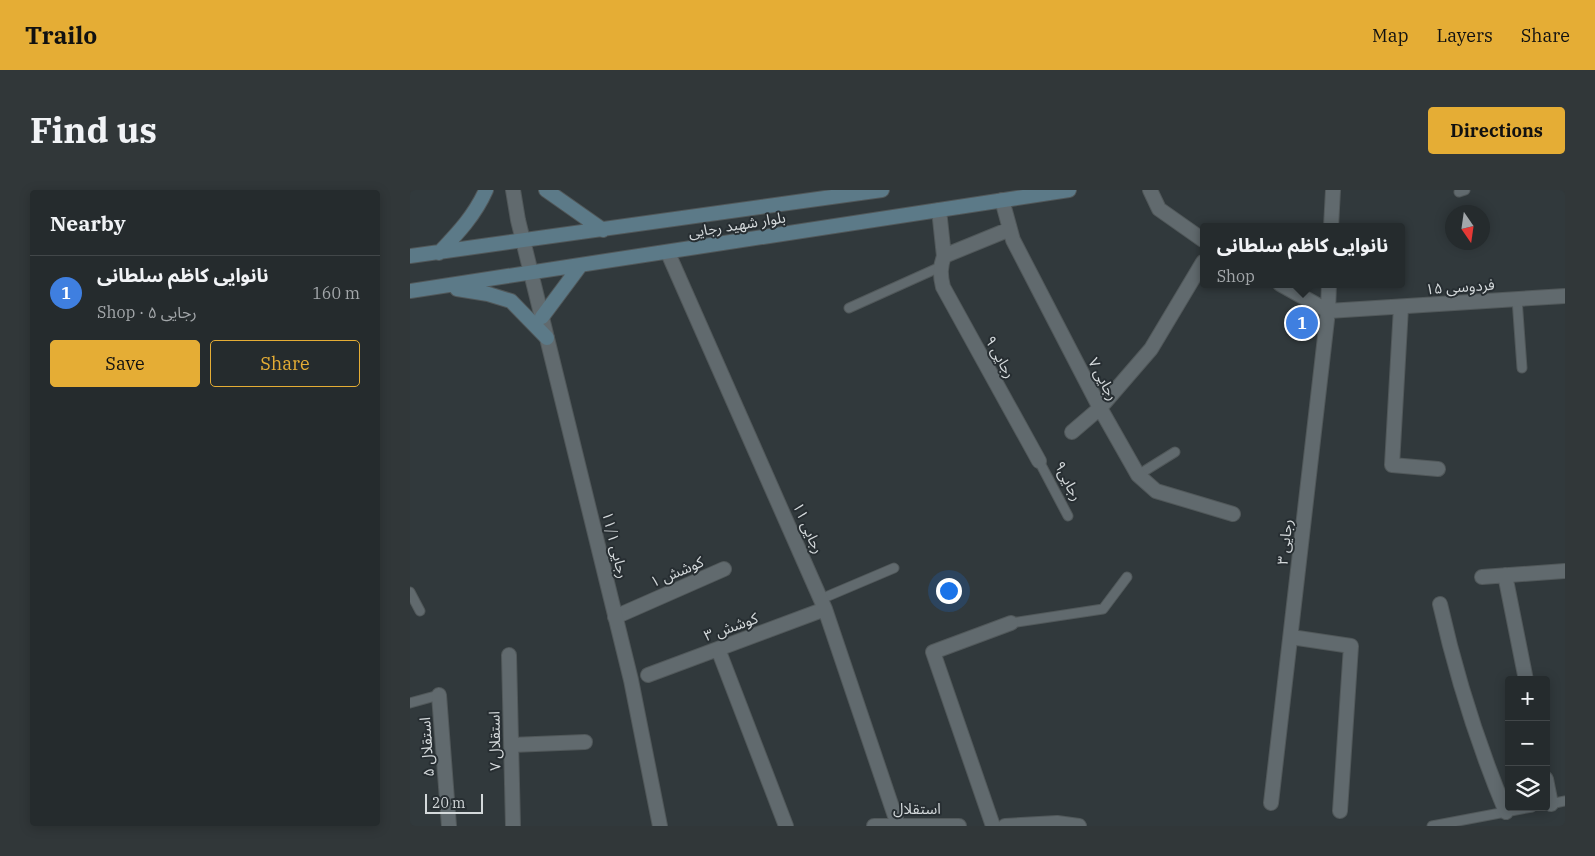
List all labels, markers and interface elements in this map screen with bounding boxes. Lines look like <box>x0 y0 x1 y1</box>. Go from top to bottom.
text: Trailo <box>25 19 97 51</box>
text: Map <box>1372 24 1409 47</box>
text: Layers <box>1437 24 1493 47</box>
text: Share <box>1521 24 1570 47</box>
text: Find us <box>30 107 157 153</box>
button: Directions <box>1428 107 1565 154</box>
north arrow <box>1445 205 1490 250</box>
street label: بلوار شهید رجایی <box>687 207 787 242</box>
text: Nearby <box>50 209 126 237</box>
popup <box>1200 223 1405 288</box>
text: نانوایی کاظم سلطانی <box>1217 233 1388 257</box>
text: نانوایی کاظم سلطانی <box>97 263 269 287</box>
text: Shop <box>1217 266 1255 286</box>
street label: فردوسی ۱۵ <box>1425 275 1496 298</box>
text: 1 <box>61 283 71 303</box>
text: 160 m <box>312 283 360 303</box>
text: Shop · رجایی ۵ <box>97 302 197 322</box>
pin: 1 <box>1286 304 1318 342</box>
street label: رجایی ۹ <box>981 332 1020 381</box>
button: Save <box>50 340 200 387</box>
button: Share <box>210 340 360 387</box>
street label: رجایی ۷ <box>1084 354 1123 403</box>
street label: رجایی۹ <box>1050 458 1086 504</box>
street label: رجایی ۱۱ <box>789 499 828 556</box>
street label: رجایی ۱۱/۱ <box>598 509 633 580</box>
street label: رجایی ۳ <box>1273 518 1296 566</box>
street label: کوشش ۱ <box>647 552 707 591</box>
your location <box>936 578 962 604</box>
street label: کوشش ۳ <box>701 608 761 645</box>
map controls <box>1505 676 1550 811</box>
button: + <box>1505 676 1550 721</box>
street label: استقلال ۷ <box>484 711 505 771</box>
street label: استقلال ۵ <box>415 717 438 778</box>
button: − <box>1505 721 1550 766</box>
button: layers <box>1505 766 1550 811</box>
scale bar <box>425 791 482 814</box>
text: 20 m <box>432 794 465 812</box>
street label: استقلال <box>893 799 941 818</box>

